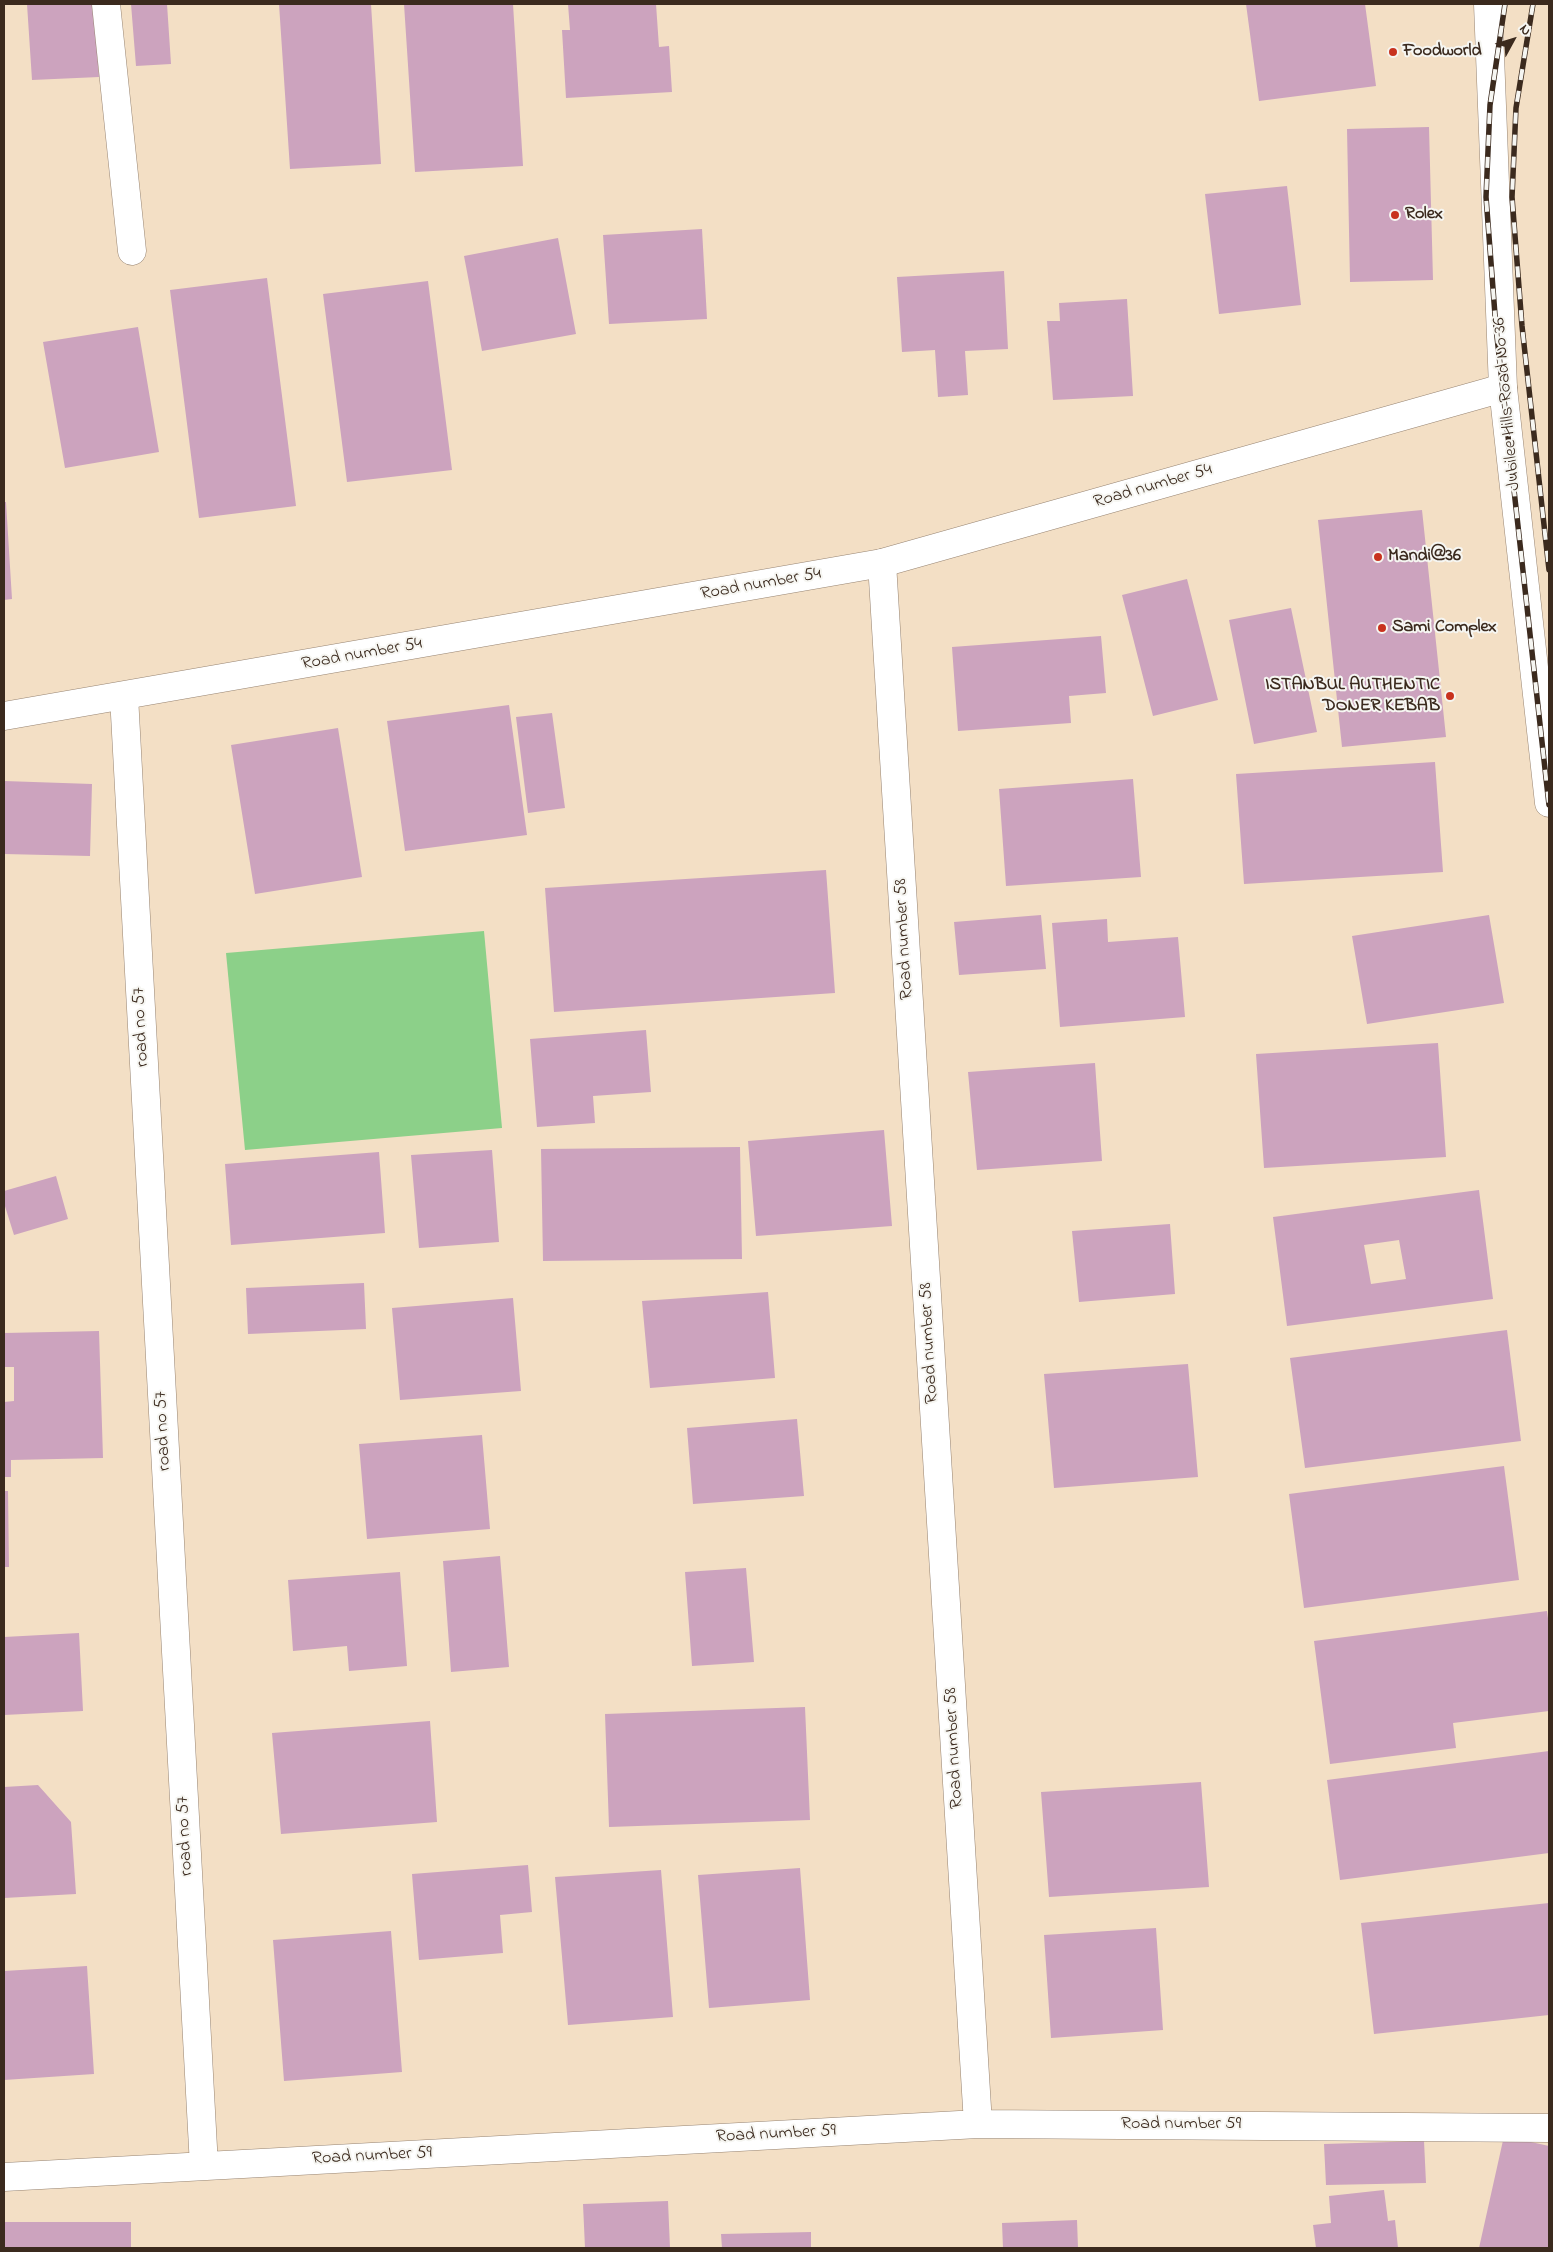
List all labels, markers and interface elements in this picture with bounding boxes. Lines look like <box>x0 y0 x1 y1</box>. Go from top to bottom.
north arrow <box>1488 15 1538 65</box>
text: N <box>1514 20 1536 41</box>
place label: Foodworld <box>1403 41 1482 63</box>
marker: Foodworld <box>1387 46 1399 58</box>
place label: Rolex <box>1405 204 1443 226</box>
marker: Rolex <box>1389 209 1401 221</box>
street label: Jubilee Hills Road No 36 <box>1490 316 1526 492</box>
street label: Road number 54 <box>1091 460 1215 514</box>
place label: Mandi@36 <box>1388 546 1461 568</box>
marker: Mandi@36 <box>1372 551 1384 563</box>
street label: Road number 54 <box>699 564 823 606</box>
place label: Sami Complex <box>1392 617 1497 639</box>
marker: Sami Complex <box>1376 622 1388 634</box>
street label: Road number 54 <box>300 634 424 676</box>
place label: ISTANBUL AUTHENTIC DONER KEBAB <box>1265 675 1440 718</box>
marker: ISTANBUL AUTHENTIC DONER KEBAB <box>1444 690 1456 702</box>
street label: Road number 58 <box>891 878 919 1000</box>
street label: road no 57 <box>129 987 155 1067</box>
street label: Road number 58 <box>916 1282 944 1404</box>
street label: road no 57 <box>151 1391 177 1471</box>
street label: Road number 58 <box>941 1687 969 1809</box>
street label: road no 57 <box>173 1796 199 1876</box>
street label: Road number 59 <box>1121 2114 1241 2136</box>
street label: Road number 59 <box>715 2121 837 2149</box>
street label: Road number 59 <box>311 2143 433 2171</box>

